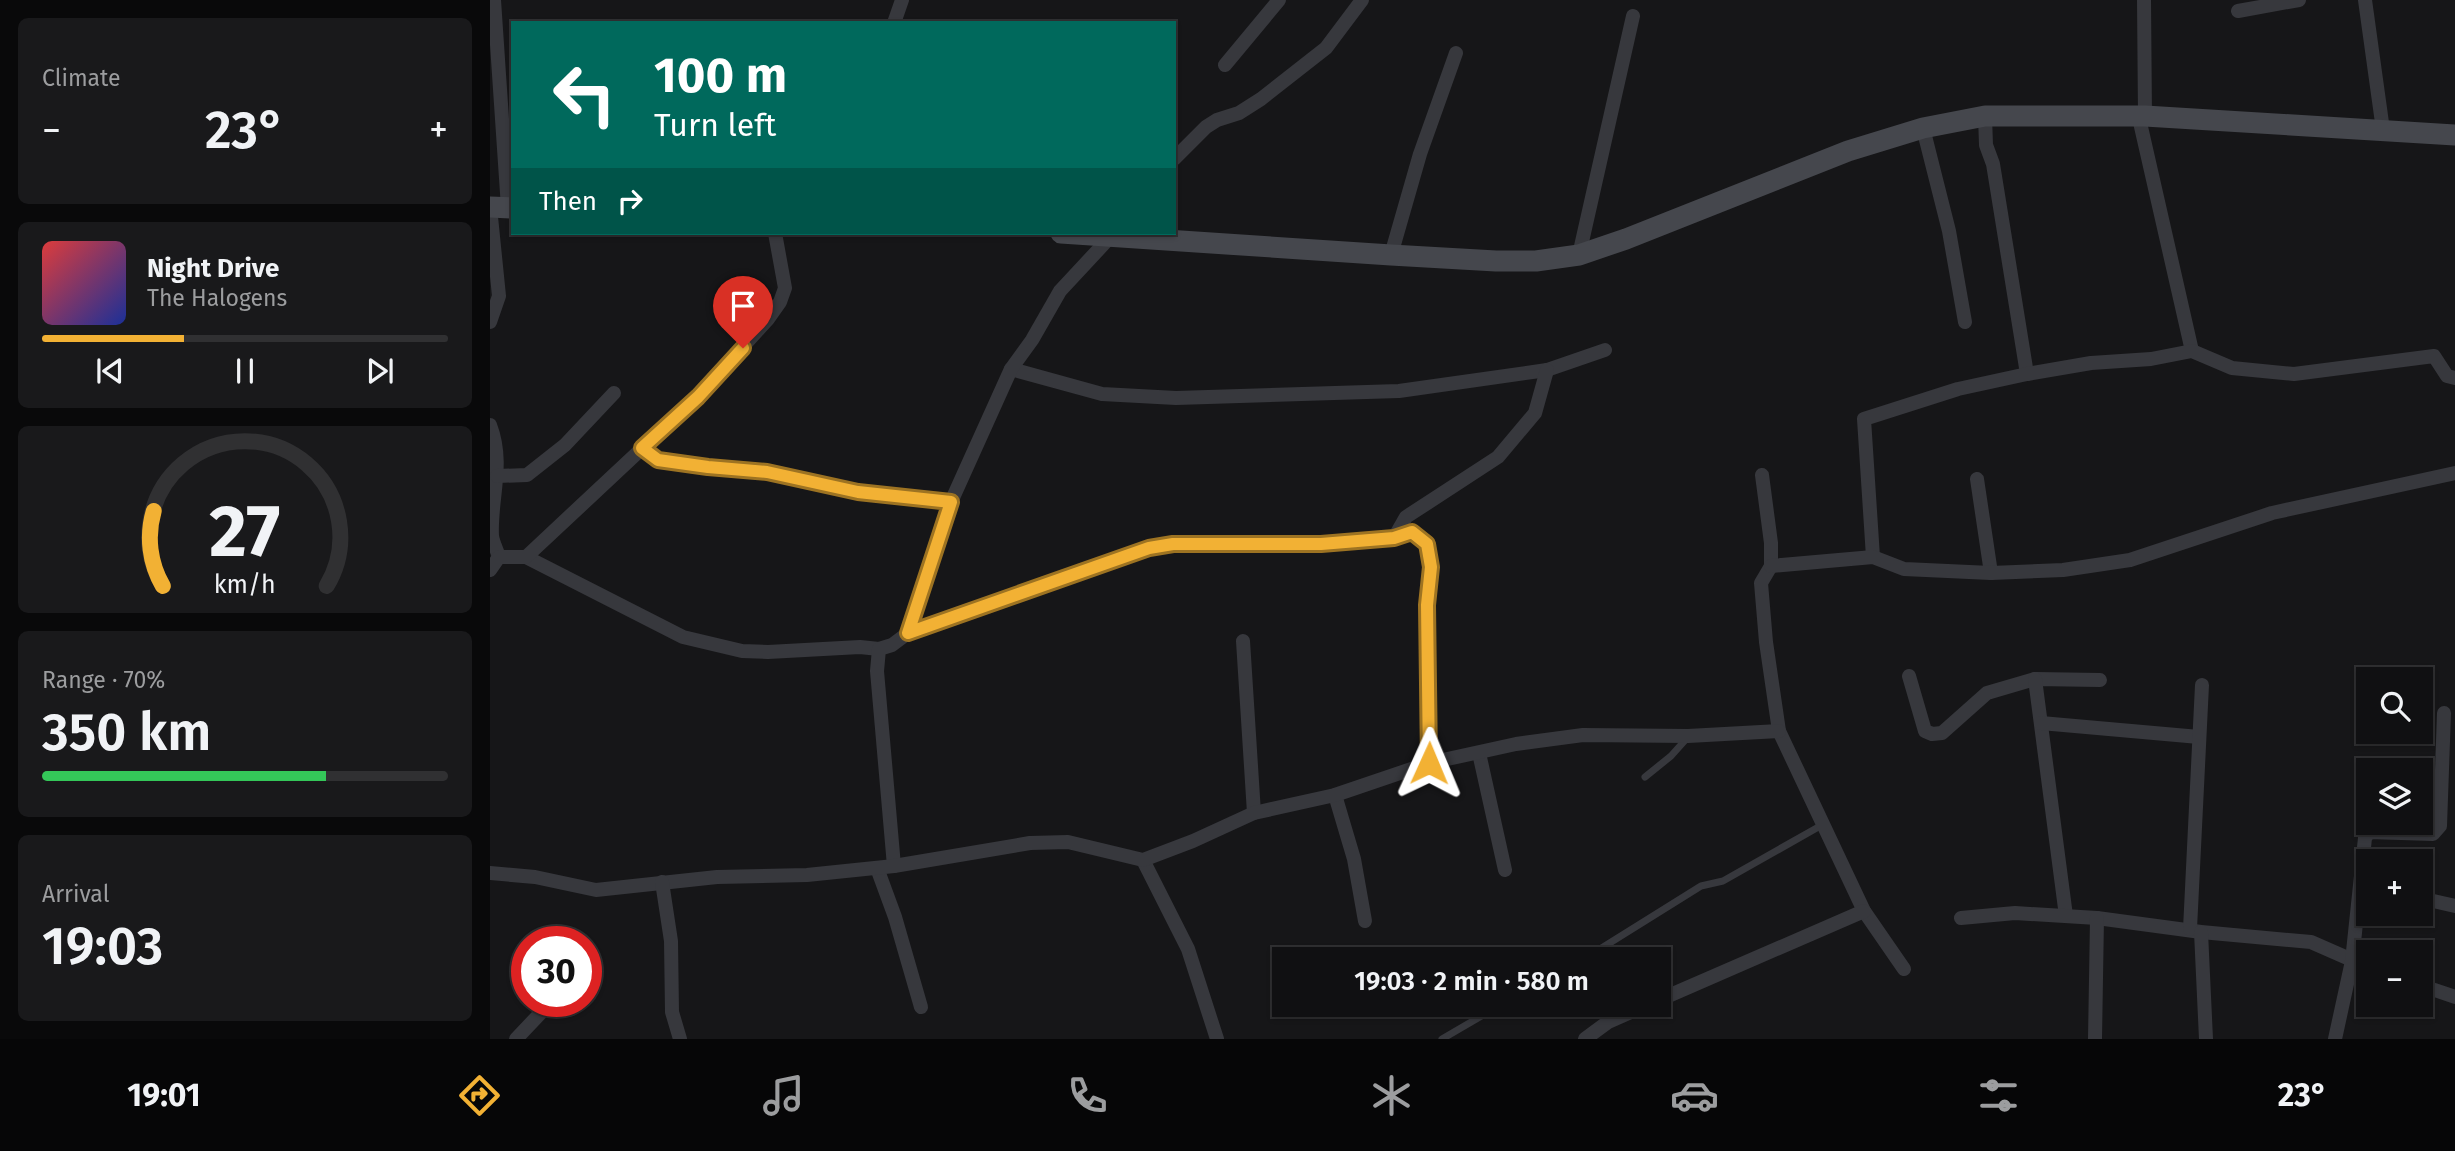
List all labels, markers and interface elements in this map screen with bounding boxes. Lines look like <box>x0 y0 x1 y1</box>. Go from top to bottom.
text: 100 m <box>654 46 787 105</box>
icon: left <box>539 49 630 140</box>
text: Climate <box>42 64 121 92</box>
text: 23° <box>205 99 285 162</box>
text: Turn left <box>654 106 776 144</box>
text: − <box>42 107 61 153</box>
text: + <box>429 107 448 153</box>
icon: right <box>611 182 649 220</box>
text: Then <box>539 186 597 217</box>
text: Night Drive <box>147 253 279 284</box>
pin <box>713 276 773 348</box>
text: The Halogens <box>147 284 287 312</box>
icon: arrive <box>724 287 762 325</box>
icon: previous <box>91 352 129 390</box>
icon: pause <box>226 352 264 390</box>
icon: next <box>361 352 399 390</box>
text: 27 <box>210 488 280 575</box>
text: km/h <box>214 569 276 599</box>
text: Range · 70% <box>42 666 165 694</box>
map controls <box>2356 667 2433 1017</box>
button: search <box>2356 667 2433 744</box>
text: 350 km <box>42 701 211 764</box>
position arrow <box>1392 726 1466 800</box>
button: layers <box>2356 758 2433 835</box>
button: + <box>2356 849 2433 926</box>
text: Arrival <box>42 880 109 908</box>
text: 19:03 <box>42 915 163 978</box>
speed limit sign: 30 <box>511 926 602 1017</box>
button: − <box>2356 940 2433 1017</box>
text: 19:03 · 2 min · 580 m <box>1354 966 1589 997</box>
icon: directions <box>455 1071 504 1120</box>
icon: music <box>759 1071 808 1120</box>
icon: phone <box>1063 1071 1112 1120</box>
icon: climate <box>1367 1071 1416 1120</box>
icon: car <box>1670 1071 1719 1120</box>
icon: filters <box>1974 1071 2023 1120</box>
text: 19:01 <box>127 1076 201 1114</box>
text: 23° <box>2278 1076 2328 1114</box>

